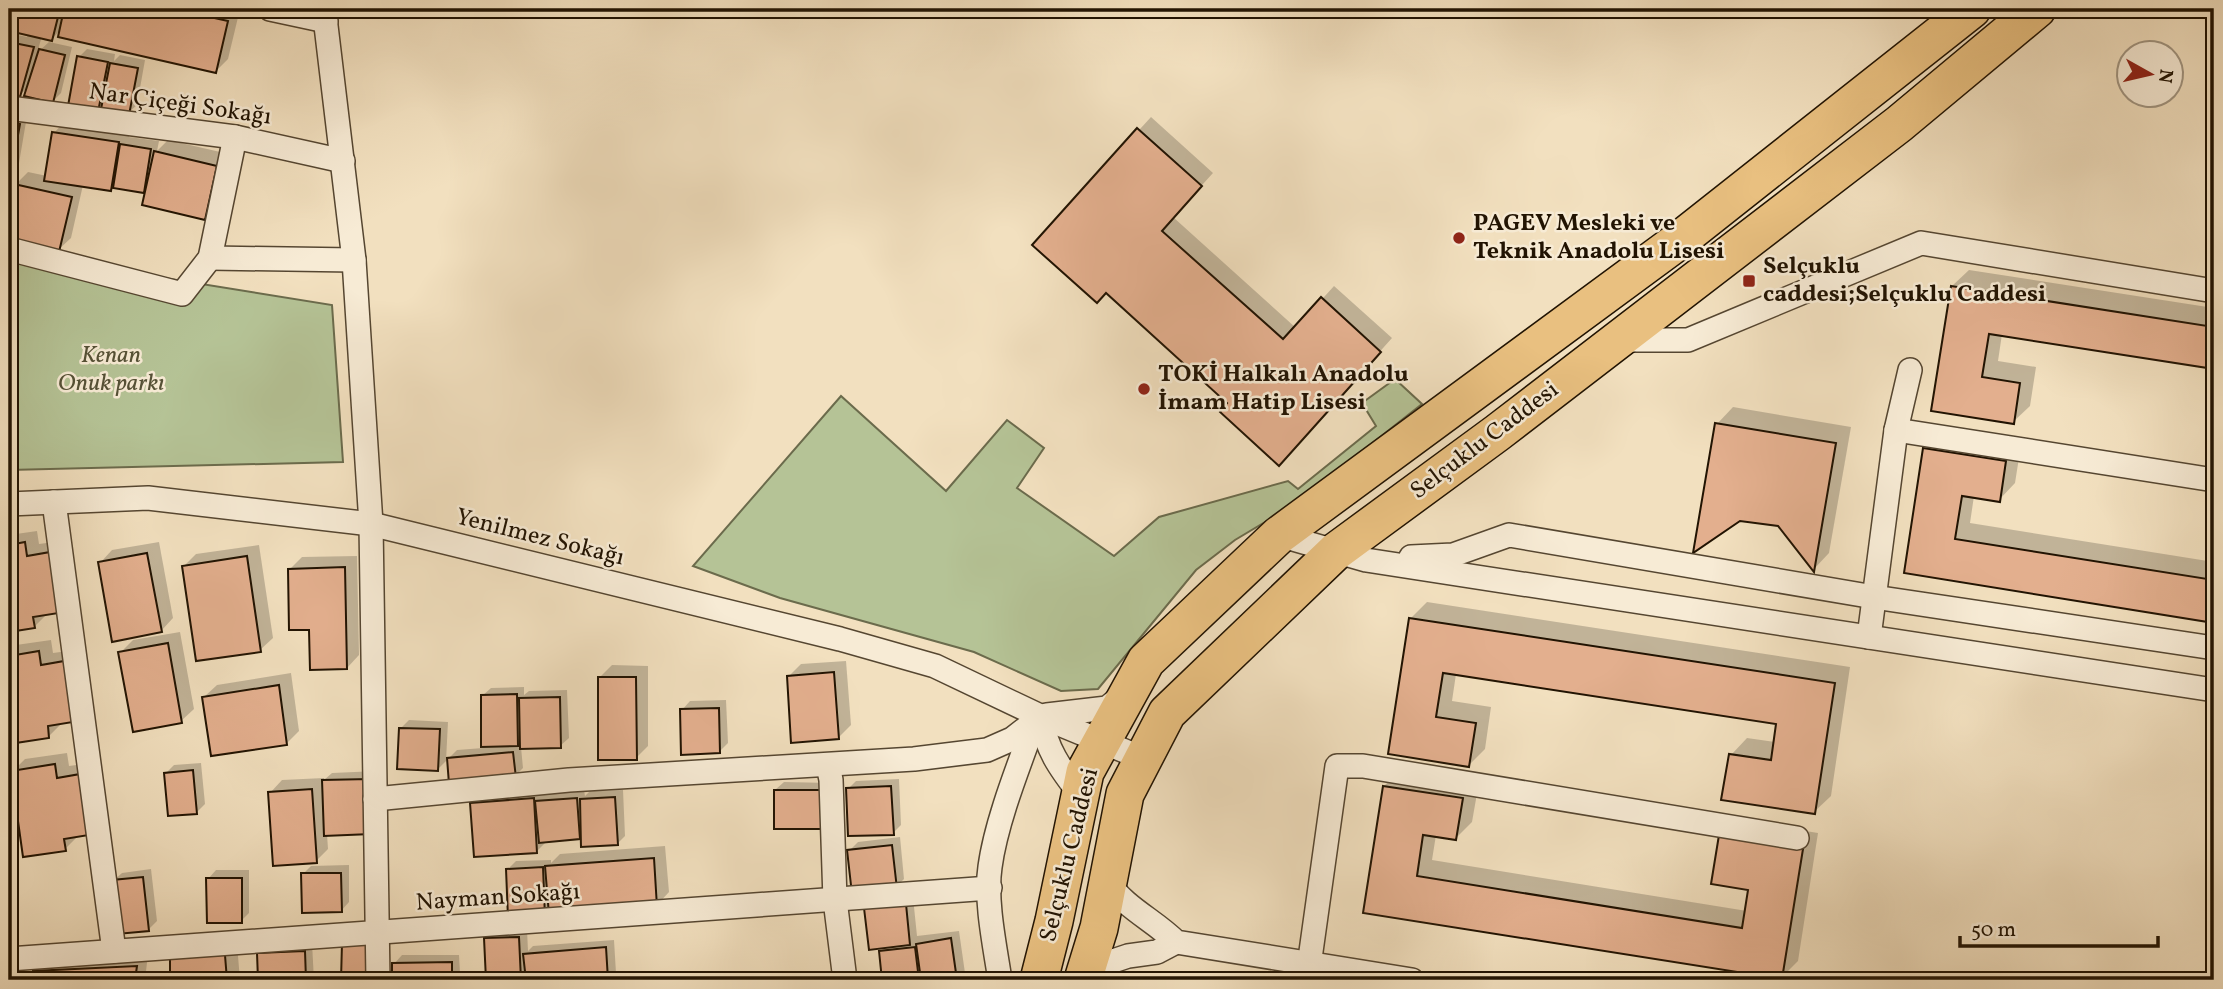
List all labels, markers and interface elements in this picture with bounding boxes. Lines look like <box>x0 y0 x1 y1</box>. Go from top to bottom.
north arrow <box>2114 38 2184 108</box>
text: N <box>2151 67 2179 85</box>
street label: Nar Çiçeği Sokağı <box>86 75 274 135</box>
place label: PAGEV Mesleki ve Teknik Anadolu Lisesi <box>1473 207 1724 269</box>
marker: PAGEV Mesleki ve Teknik Anadolu Lisesi <box>1451 230 1467 246</box>
place label: Selçuklu caddesi;Selçuklu Caddesi <box>1763 250 2046 312</box>
marker: Selçuklu caddesi;Selçuklu Caddesi <box>1741 273 1757 289</box>
park label: Kenan Onuk parkı <box>58 339 164 401</box>
place label: TOKİ Halkalı Anadolu İmam Hatip Lisesi <box>1158 358 1409 420</box>
street label: Selçuklu Caddesi <box>1404 374 1566 508</box>
marker: TOKİ Halkalı Anadolu İmam Hatip Lisesi <box>1136 381 1152 397</box>
street label: Yenilmez Sokağı <box>452 501 628 575</box>
street label: Selçuklu Caddesi <box>1032 764 1108 946</box>
street label: Nayman Sokağı <box>415 875 581 921</box>
scale bar <box>1960 905 2158 949</box>
text: 50 m <box>1971 916 2016 945</box>

